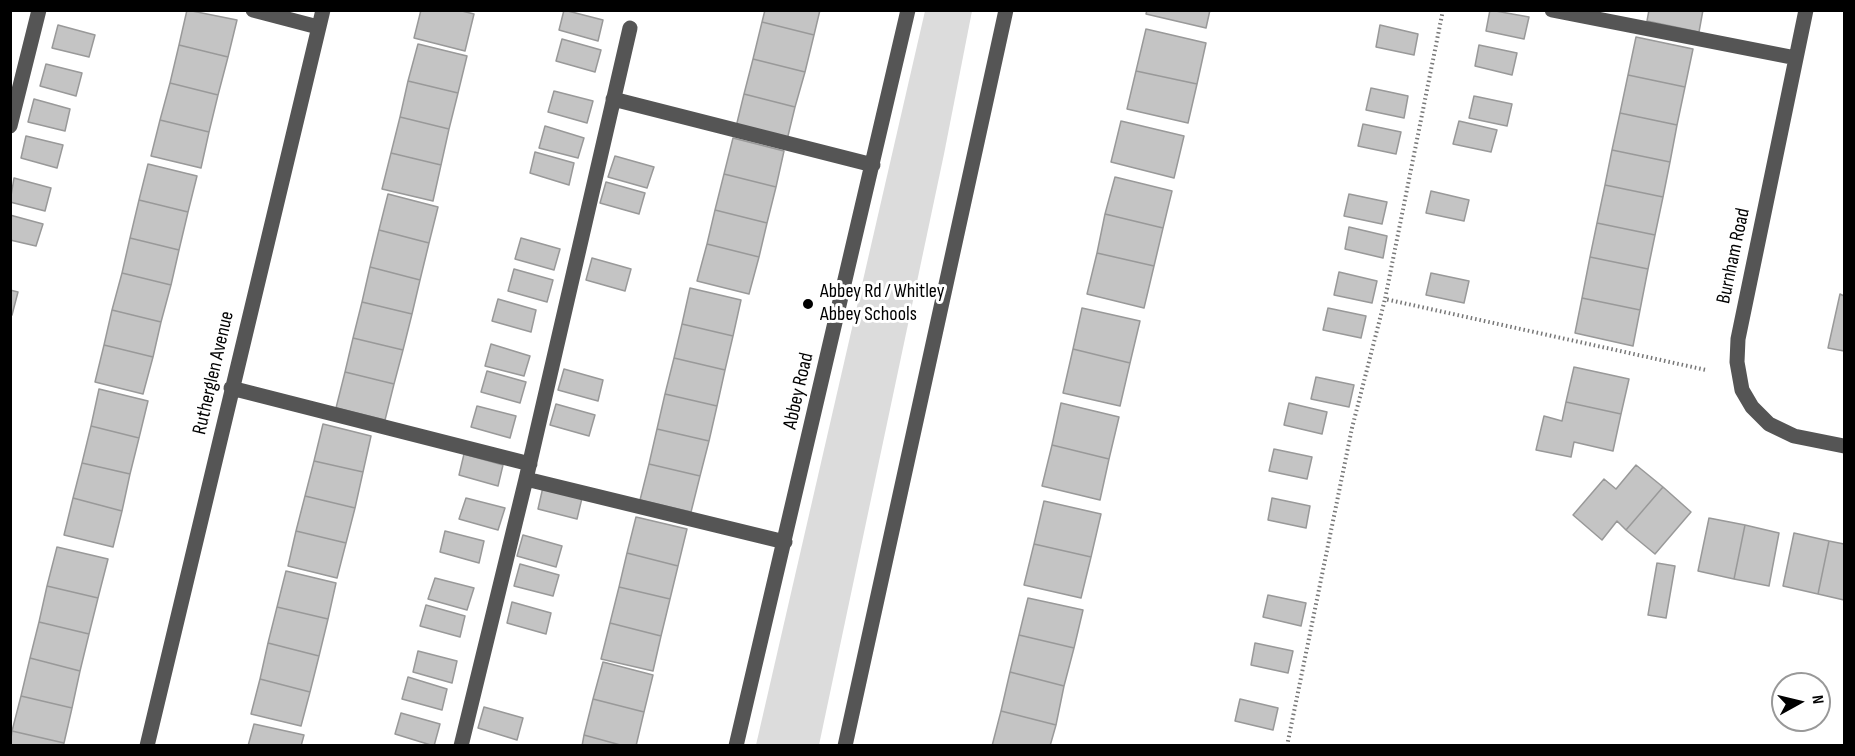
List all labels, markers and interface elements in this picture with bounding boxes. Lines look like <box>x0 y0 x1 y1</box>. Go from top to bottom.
street label: Burnham Road <box>1712 206 1756 306</box>
place label: Abbey Rd / Whitley Abbey Schools <box>820 280 944 327</box>
marker: Abbey Rd / Whitley Abbey Schools <box>801 297 815 311</box>
street label: Rutherglen Avenue <box>188 309 240 437</box>
street label: Abbey Road <box>779 351 819 431</box>
north arrow <box>1771 672 1831 732</box>
text: N <box>1807 694 1827 705</box>

